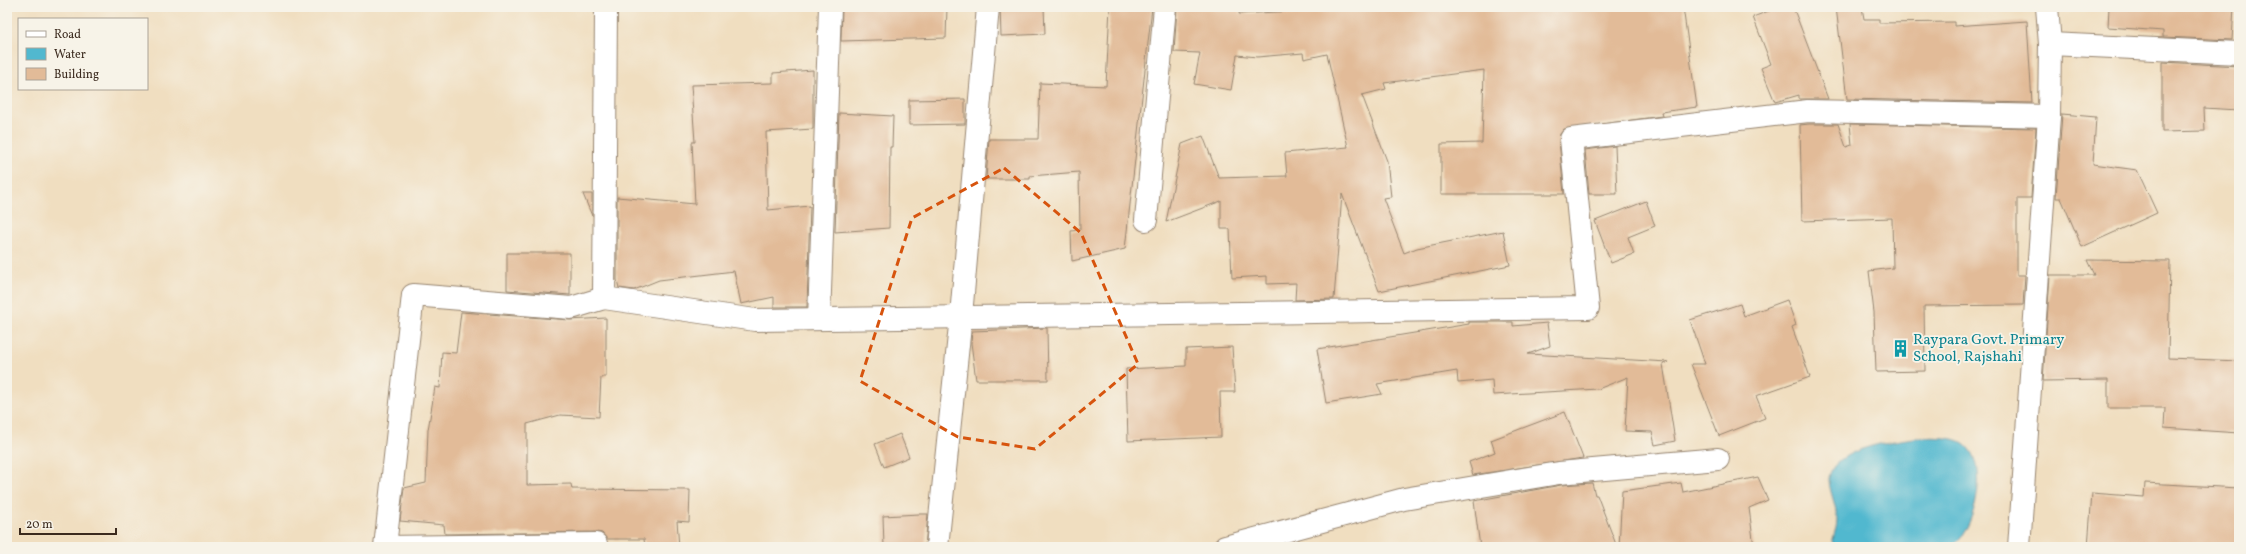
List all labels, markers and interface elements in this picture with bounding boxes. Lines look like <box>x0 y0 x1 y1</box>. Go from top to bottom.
legend <box>18 18 148 90</box>
text: Road <box>54 27 81 43</box>
text: Water <box>54 47 86 63</box>
text: Building <box>54 67 99 83</box>
place label: Raypara Govt. Primary School, Rajshahi <box>1913 330 2064 368</box>
building icon: Raypara Govt. Primary School, Rajshahi <box>1890 339 1910 359</box>
scale bar <box>20 510 116 536</box>
text: 20 m <box>26 517 53 533</box>

